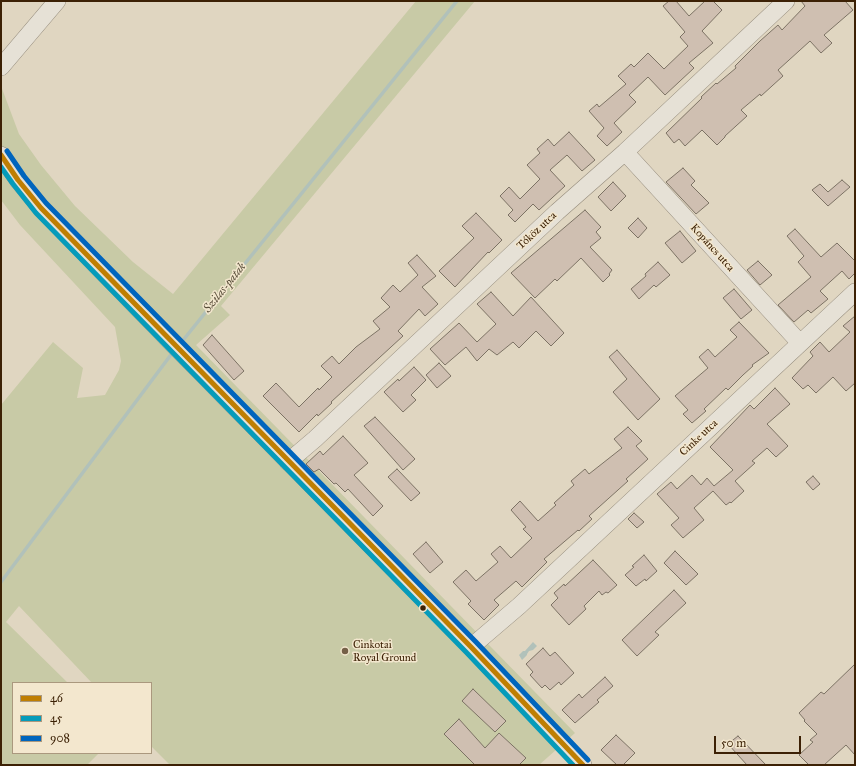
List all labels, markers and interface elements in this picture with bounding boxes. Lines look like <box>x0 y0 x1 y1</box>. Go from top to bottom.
street label: Tóköz utca <box>514 209 560 253</box>
street label: Kopáncs utca <box>687 221 737 275</box>
water label: Szilas-patak <box>200 260 250 316</box>
street label: Cinke utca <box>677 417 721 459</box>
unlabelled marker <box>418 603 428 613</box>
place label: Cinkotai Royal Ground <box>353 638 416 664</box>
marker: Cinkotai Royal Ground <box>340 646 350 656</box>
legend <box>12 682 152 754</box>
text: 46 <box>50 691 63 705</box>
text: 45 <box>50 711 62 725</box>
scale bar <box>716 728 803 754</box>
text: 908 <box>50 731 70 745</box>
text: 50 m <box>721 736 746 750</box>

